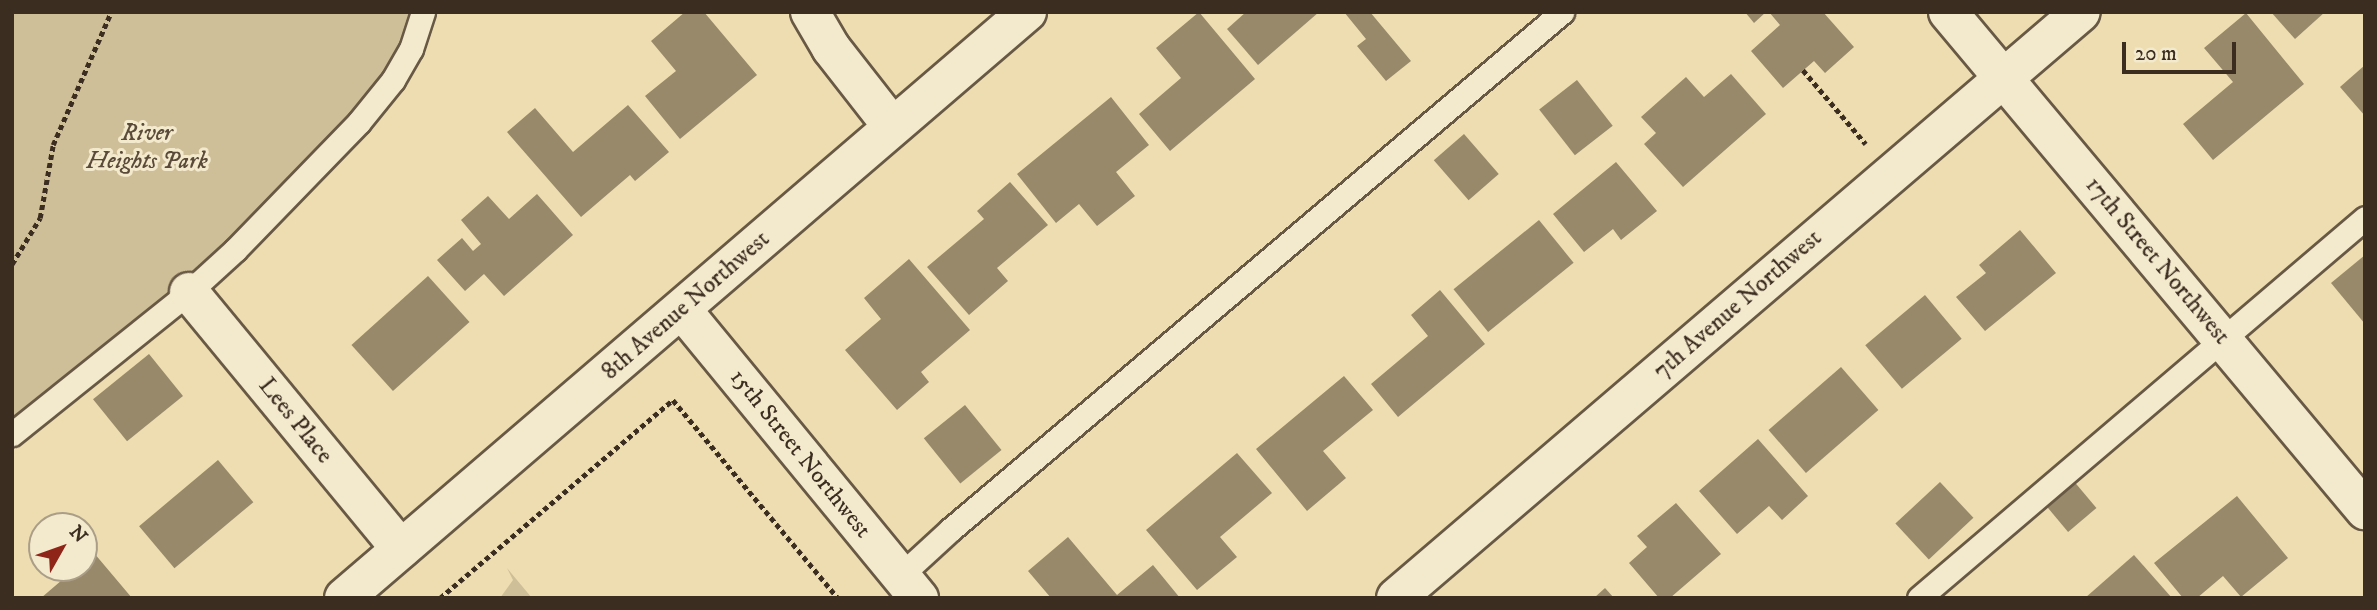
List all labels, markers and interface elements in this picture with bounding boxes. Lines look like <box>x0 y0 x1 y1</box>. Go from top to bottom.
scale bar <box>2125 28 2239 72</box>
text: 20 m <box>2135 41 2177 67</box>
park label: River Heights Park <box>86 120 208 176</box>
street label: 17th Street Northwest <box>2079 171 2235 351</box>
street label: 7th Avenue Northwest <box>1648 224 1828 386</box>
street label: 8th Avenue Northwest <box>596 225 776 387</box>
street label: 15th Street Northwest <box>723 364 877 544</box>
street label: Lees Place <box>252 372 338 470</box>
north arrow <box>28 512 98 582</box>
text: N <box>64 521 92 548</box>

